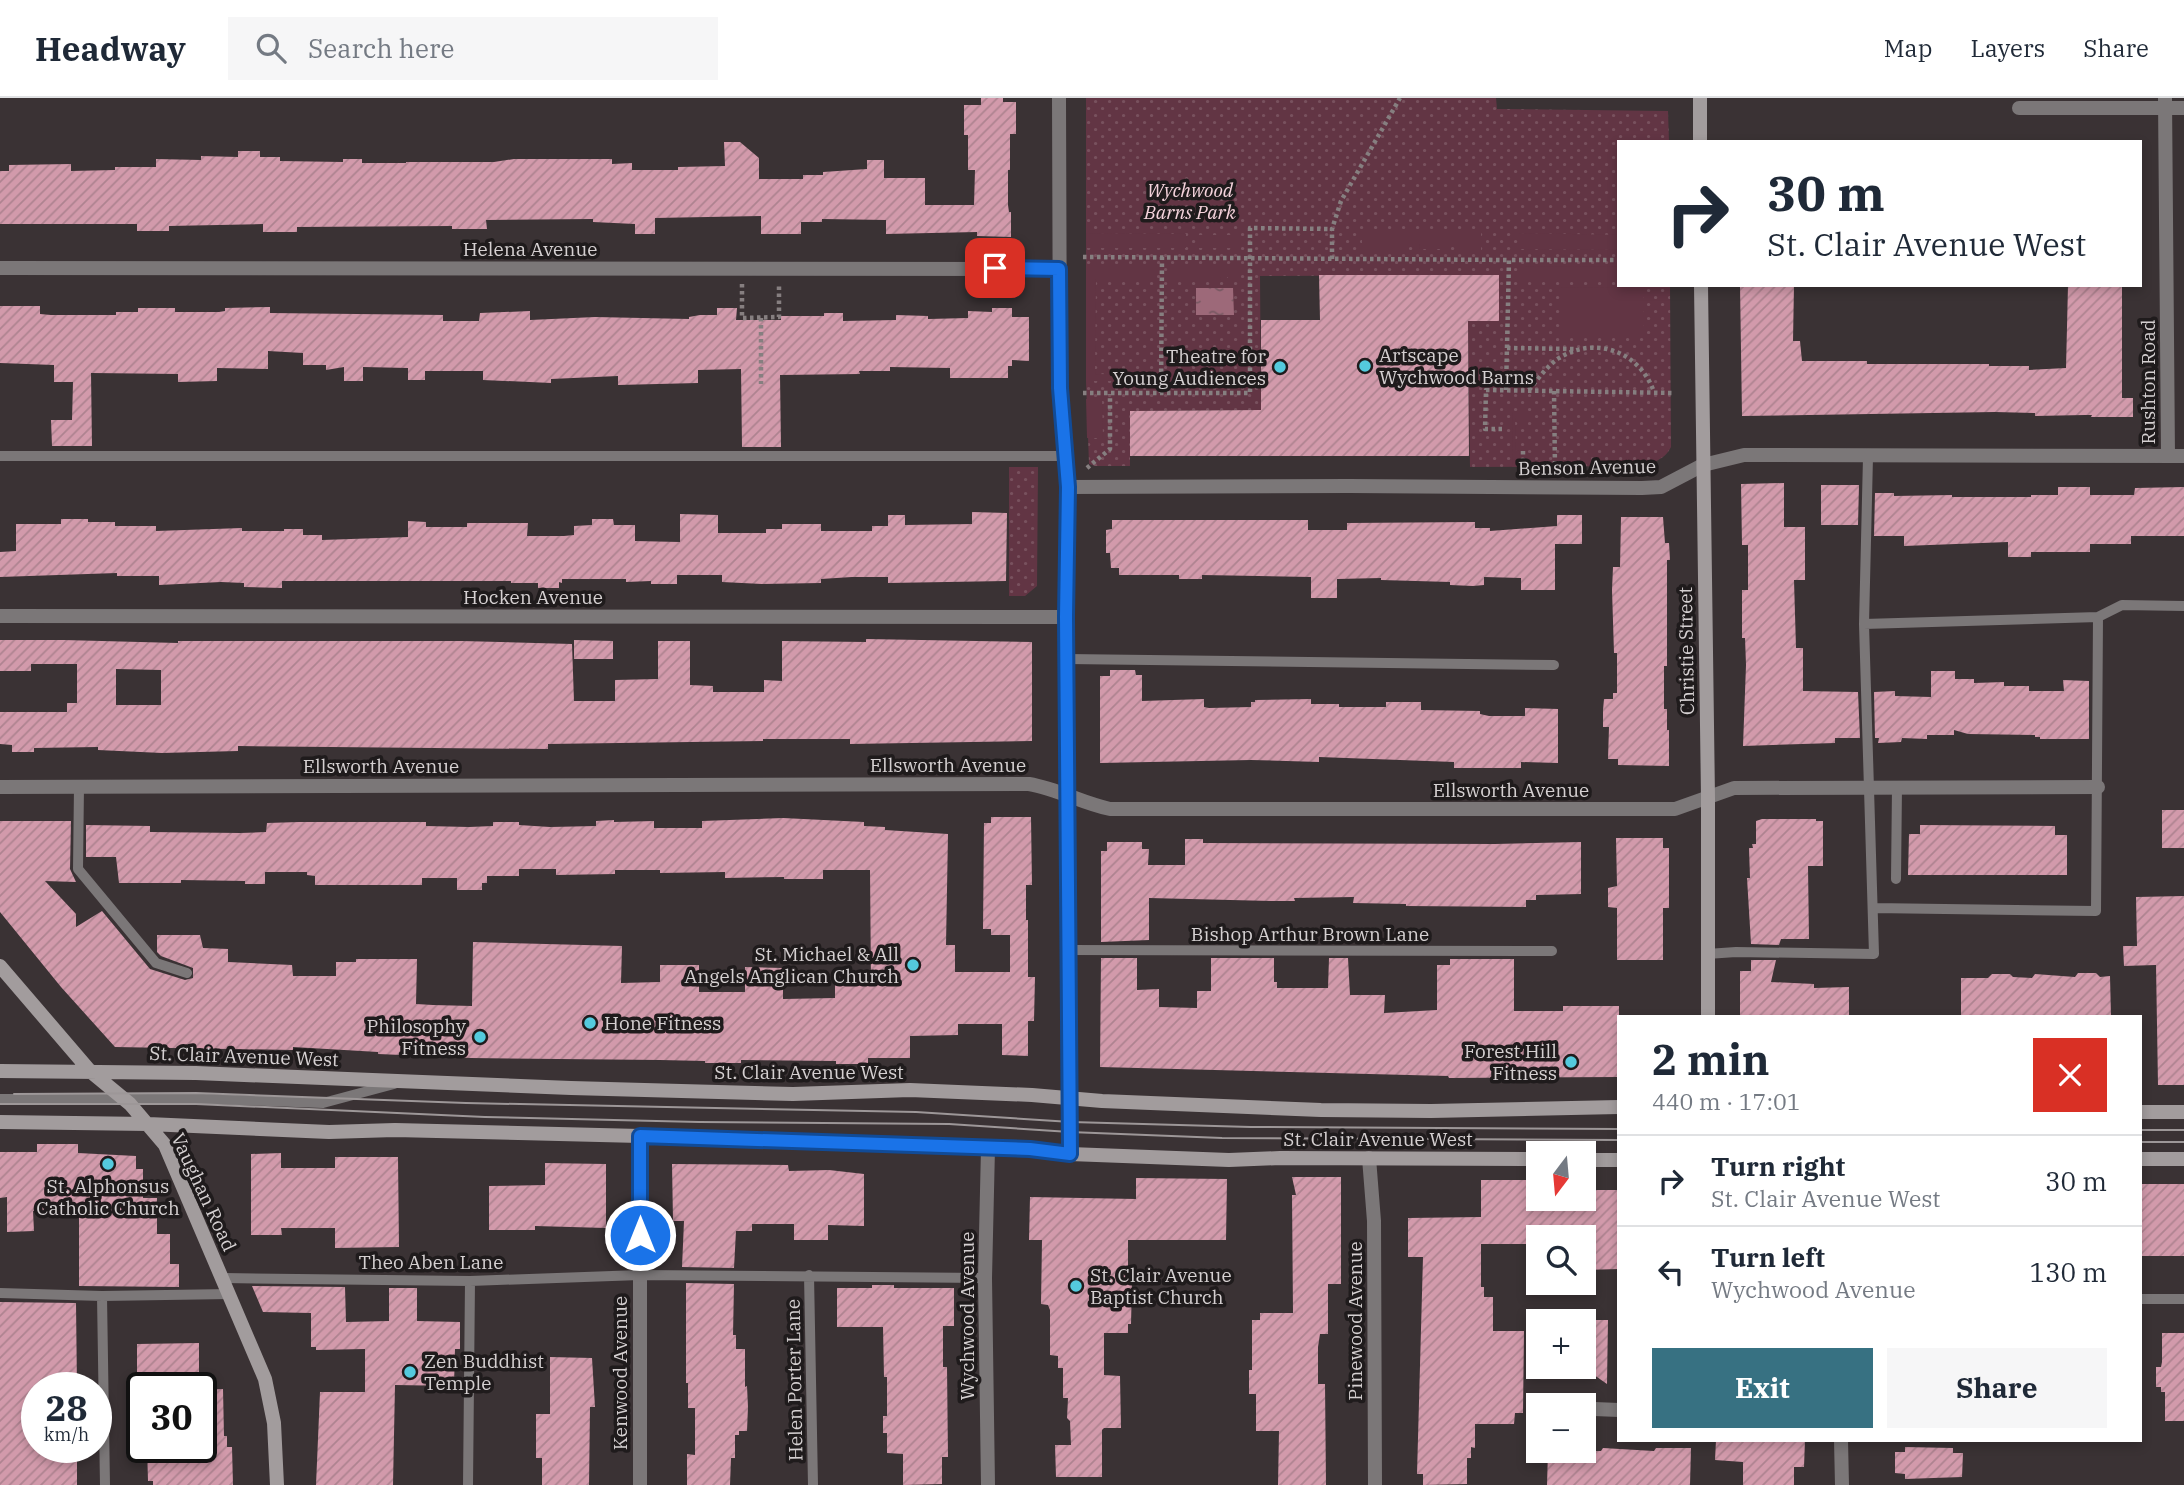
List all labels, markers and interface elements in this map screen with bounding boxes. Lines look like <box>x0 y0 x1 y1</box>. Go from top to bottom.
search box <box>228 17 718 80</box>
text: Headway <box>35 27 186 70</box>
icon: search <box>252 29 290 67</box>
text: Search here <box>308 31 454 65</box>
text: Map <box>1884 32 1932 64</box>
text: Layers <box>1970 32 2045 64</box>
text: Share <box>2083 32 2149 64</box>
text: 30 m <box>1767 161 1885 224</box>
icon: right <box>1652 168 1743 259</box>
park label: Wychwood Barns Park <box>1143 178 1237 224</box>
text: St. Clair Avenue West <box>1767 223 2086 265</box>
street label: Helena Avenue <box>463 237 597 261</box>
pin <box>965 238 1025 298</box>
icon: arrive <box>976 249 1014 287</box>
street label: Rushton Road <box>2136 320 2160 444</box>
place label: Artscape Wychwood Barns <box>1379 343 1534 389</box>
place label: Theatre for Young Audiences <box>1113 344 1267 390</box>
marker: Artscape Wychwood Barns <box>1357 358 1373 374</box>
marker: Theatre for Young Audiences <box>1272 359 1288 375</box>
street label: Benson Avenue <box>1518 454 1656 480</box>
street label: Hocken Avenue <box>463 585 603 609</box>
street label: Christie Street <box>1673 586 1699 715</box>
street label: Ellsworth Avenue <box>870 753 1026 777</box>
street label: Ellsworth Avenue <box>303 754 459 778</box>
street label: Ellsworth Avenue <box>1433 778 1589 802</box>
street label: Bishop Arthur Brown Lane <box>1191 922 1429 946</box>
place label: St. Michael & All Angels Anglican Church <box>684 942 899 988</box>
marker: St. Michael & All Angels Anglican Church <box>905 957 921 973</box>
place label: Hone Fitness <box>604 1011 721 1035</box>
place label: Philosophy Fitness <box>366 1014 467 1060</box>
marker: Hone Fitness <box>582 1015 598 1031</box>
marker: Philosophy Fitness <box>472 1029 488 1045</box>
text: 2 min <box>1652 1032 1770 1087</box>
button: close <box>2033 1038 2107 1112</box>
place label: Forest Hill Fitness <box>1464 1039 1557 1085</box>
street label: St. Clair Avenue West <box>149 1041 339 1071</box>
marker: Forest Hill Fitness <box>1563 1054 1579 1070</box>
street label: St. Clair Avenue West <box>714 1060 904 1084</box>
text: 440 m · 17:01 <box>1652 1086 1801 1116</box>
street label: St. Clair Avenue West <box>1283 1127 1473 1151</box>
street label: Vaughan Road <box>166 1129 242 1255</box>
north arrow <box>1526 1141 1596 1211</box>
map controls <box>1526 1141 1596 1463</box>
text: Turn right <box>1711 1149 1845 1183</box>
marker: St. Alphonsus Catholic Church <box>100 1156 116 1172</box>
icon: right <box>1652 1162 1690 1200</box>
text: 30 m <box>2045 1164 2107 1198</box>
place label: St. Alphonsus Catholic Church <box>36 1174 180 1220</box>
text: St. Clair Avenue West <box>1711 1183 1940 1213</box>
position arrow <box>603 1198 677 1272</box>
button: search <box>1526 1225 1596 1295</box>
street label: Wychwood Avenue <box>955 1232 979 1400</box>
text: Turn left <box>1711 1240 1825 1274</box>
street label: Pinewood Avenue <box>1343 1241 1367 1401</box>
street label: Theo Aben Lane <box>359 1250 503 1274</box>
icon: left <box>1652 1253 1690 1291</box>
text: 130 m <box>2029 1255 2107 1289</box>
place label: St. Clair Avenue Baptist Church <box>1090 1263 1232 1309</box>
text: Wychwood Avenue <box>1711 1274 1915 1304</box>
marker: St. Clair Avenue Baptist Church <box>1068 1278 1084 1294</box>
street label: Kenwood Avenue <box>608 1296 632 1450</box>
street label: Helen Porter Lane <box>781 1299 807 1461</box>
button: + <box>1526 1309 1596 1379</box>
button: Exit <box>1652 1348 1873 1428</box>
button: Share <box>1887 1348 2107 1428</box>
place label: Zen Buddhist Temple <box>424 1349 544 1395</box>
marker: Zen Buddhist Temple <box>402 1364 418 1380</box>
speed limit sign: 30 <box>126 1372 217 1463</box>
text: 28 <box>45 1385 88 1431</box>
button: − <box>1526 1393 1596 1463</box>
text: km/h <box>44 1423 89 1446</box>

